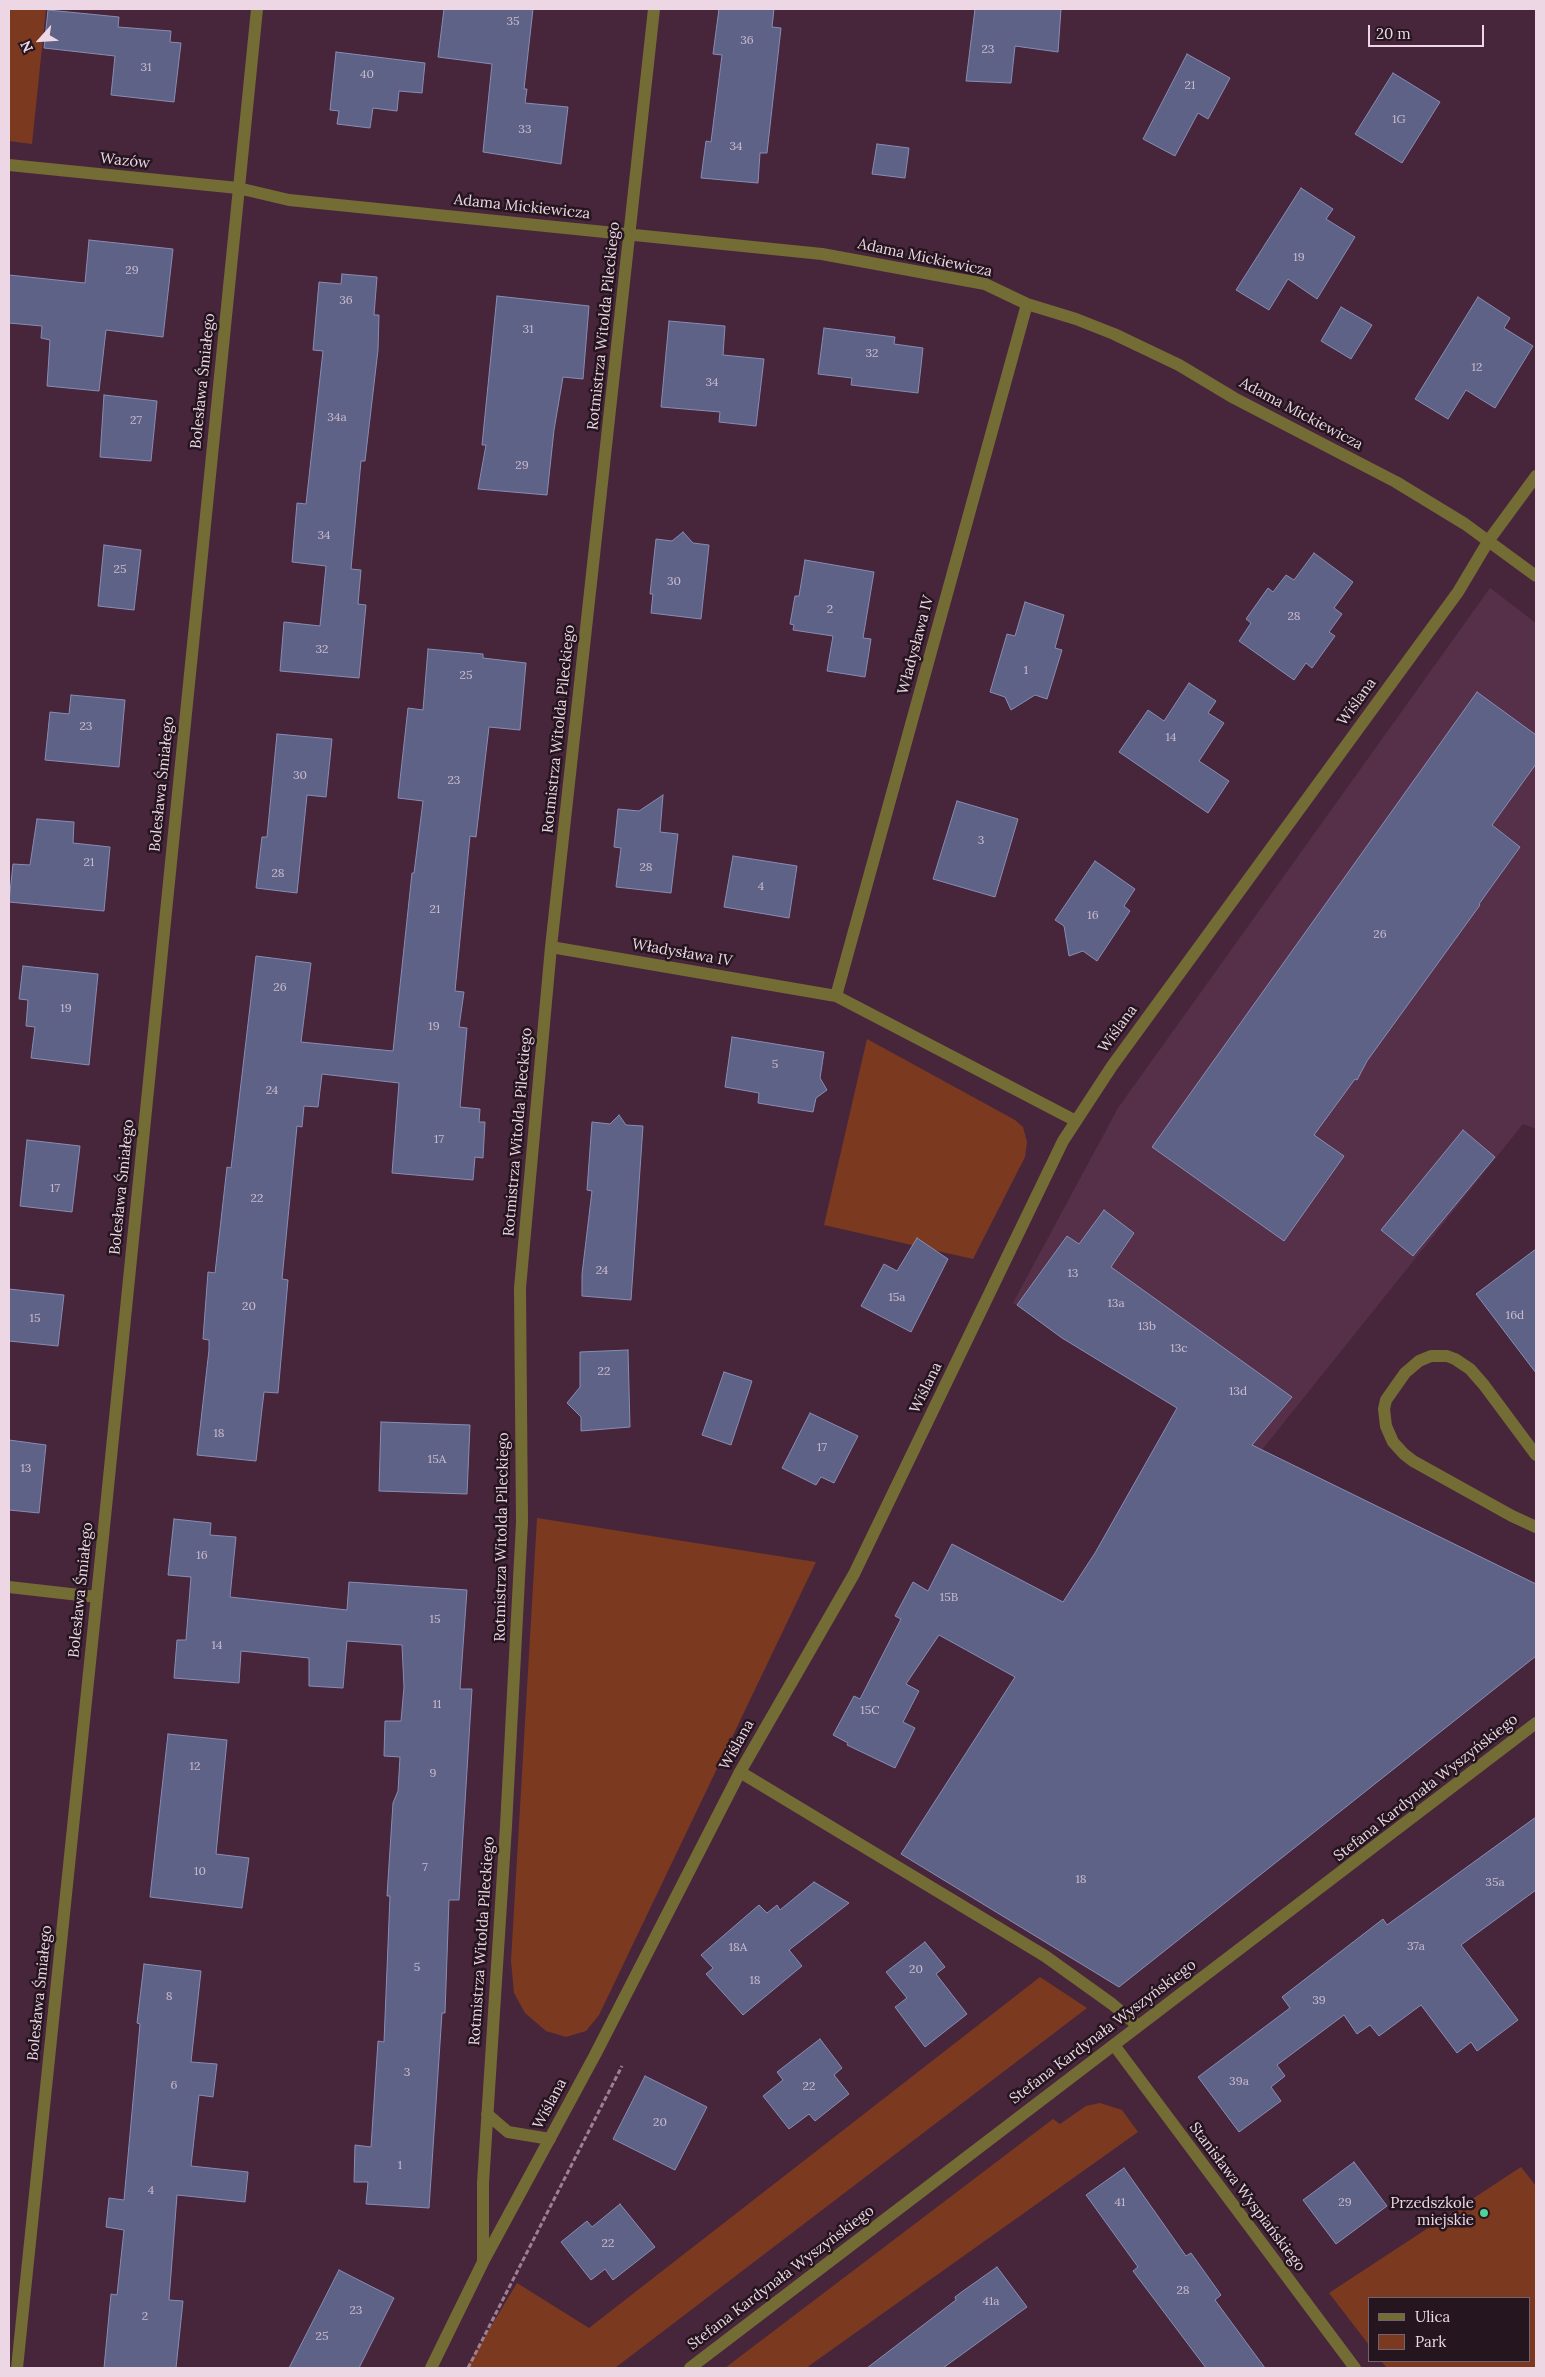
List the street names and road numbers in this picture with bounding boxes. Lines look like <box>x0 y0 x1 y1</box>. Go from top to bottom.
street label: Wazów <box>99 149 151 173</box>
street label: Adama Mickiewicza <box>453 191 591 223</box>
street label: Rotmistrza Witolda Pileckiego <box>584 221 624 431</box>
street label: Adama Mickiewicza <box>856 235 994 281</box>
street label: Bolesława Śmiałego <box>187 312 219 450</box>
street label: Adama Mickiewicza <box>1236 374 1366 454</box>
street label: Władysława IV <box>894 594 938 696</box>
street label: Rotmistrza Witolda Pileckiego <box>539 624 579 834</box>
street label: Wiślana <box>1334 675 1380 729</box>
street label: Bolesława Śmiałego <box>146 715 178 853</box>
street label: Władysława IV <box>630 935 734 971</box>
street label: Wiślana <box>1095 1002 1141 1056</box>
street label: Rotmistrza Witolda Pileckiego <box>500 1027 536 1237</box>
street label: Bolesława Śmiałego <box>106 1118 138 1256</box>
street label: Wiślana <box>906 1360 946 1416</box>
street label: Rotmistrza Witolda Pileckiego <box>491 1432 513 1642</box>
street label: Bolesława Śmiałego <box>65 1521 97 1659</box>
street label: Stefana Kardynała Wyszyńskiego <box>1330 1710 1522 1866</box>
street label: Wiślana <box>716 1717 758 1773</box>
street label: Rotmistrza Witolda Pileckiego <box>466 1836 498 2046</box>
street label: Bolesława Śmiałego <box>24 1924 56 2062</box>
street label: Stefana Kardynała Wyszyńskiego <box>1006 1956 1200 2108</box>
street label: Wiślana <box>529 2076 571 2132</box>
street label: Stanisława Wyspiańskiego <box>1185 2119 1309 2275</box>
street label: Stefana Kardynała Wyszyńskiego <box>684 2202 878 2354</box>

